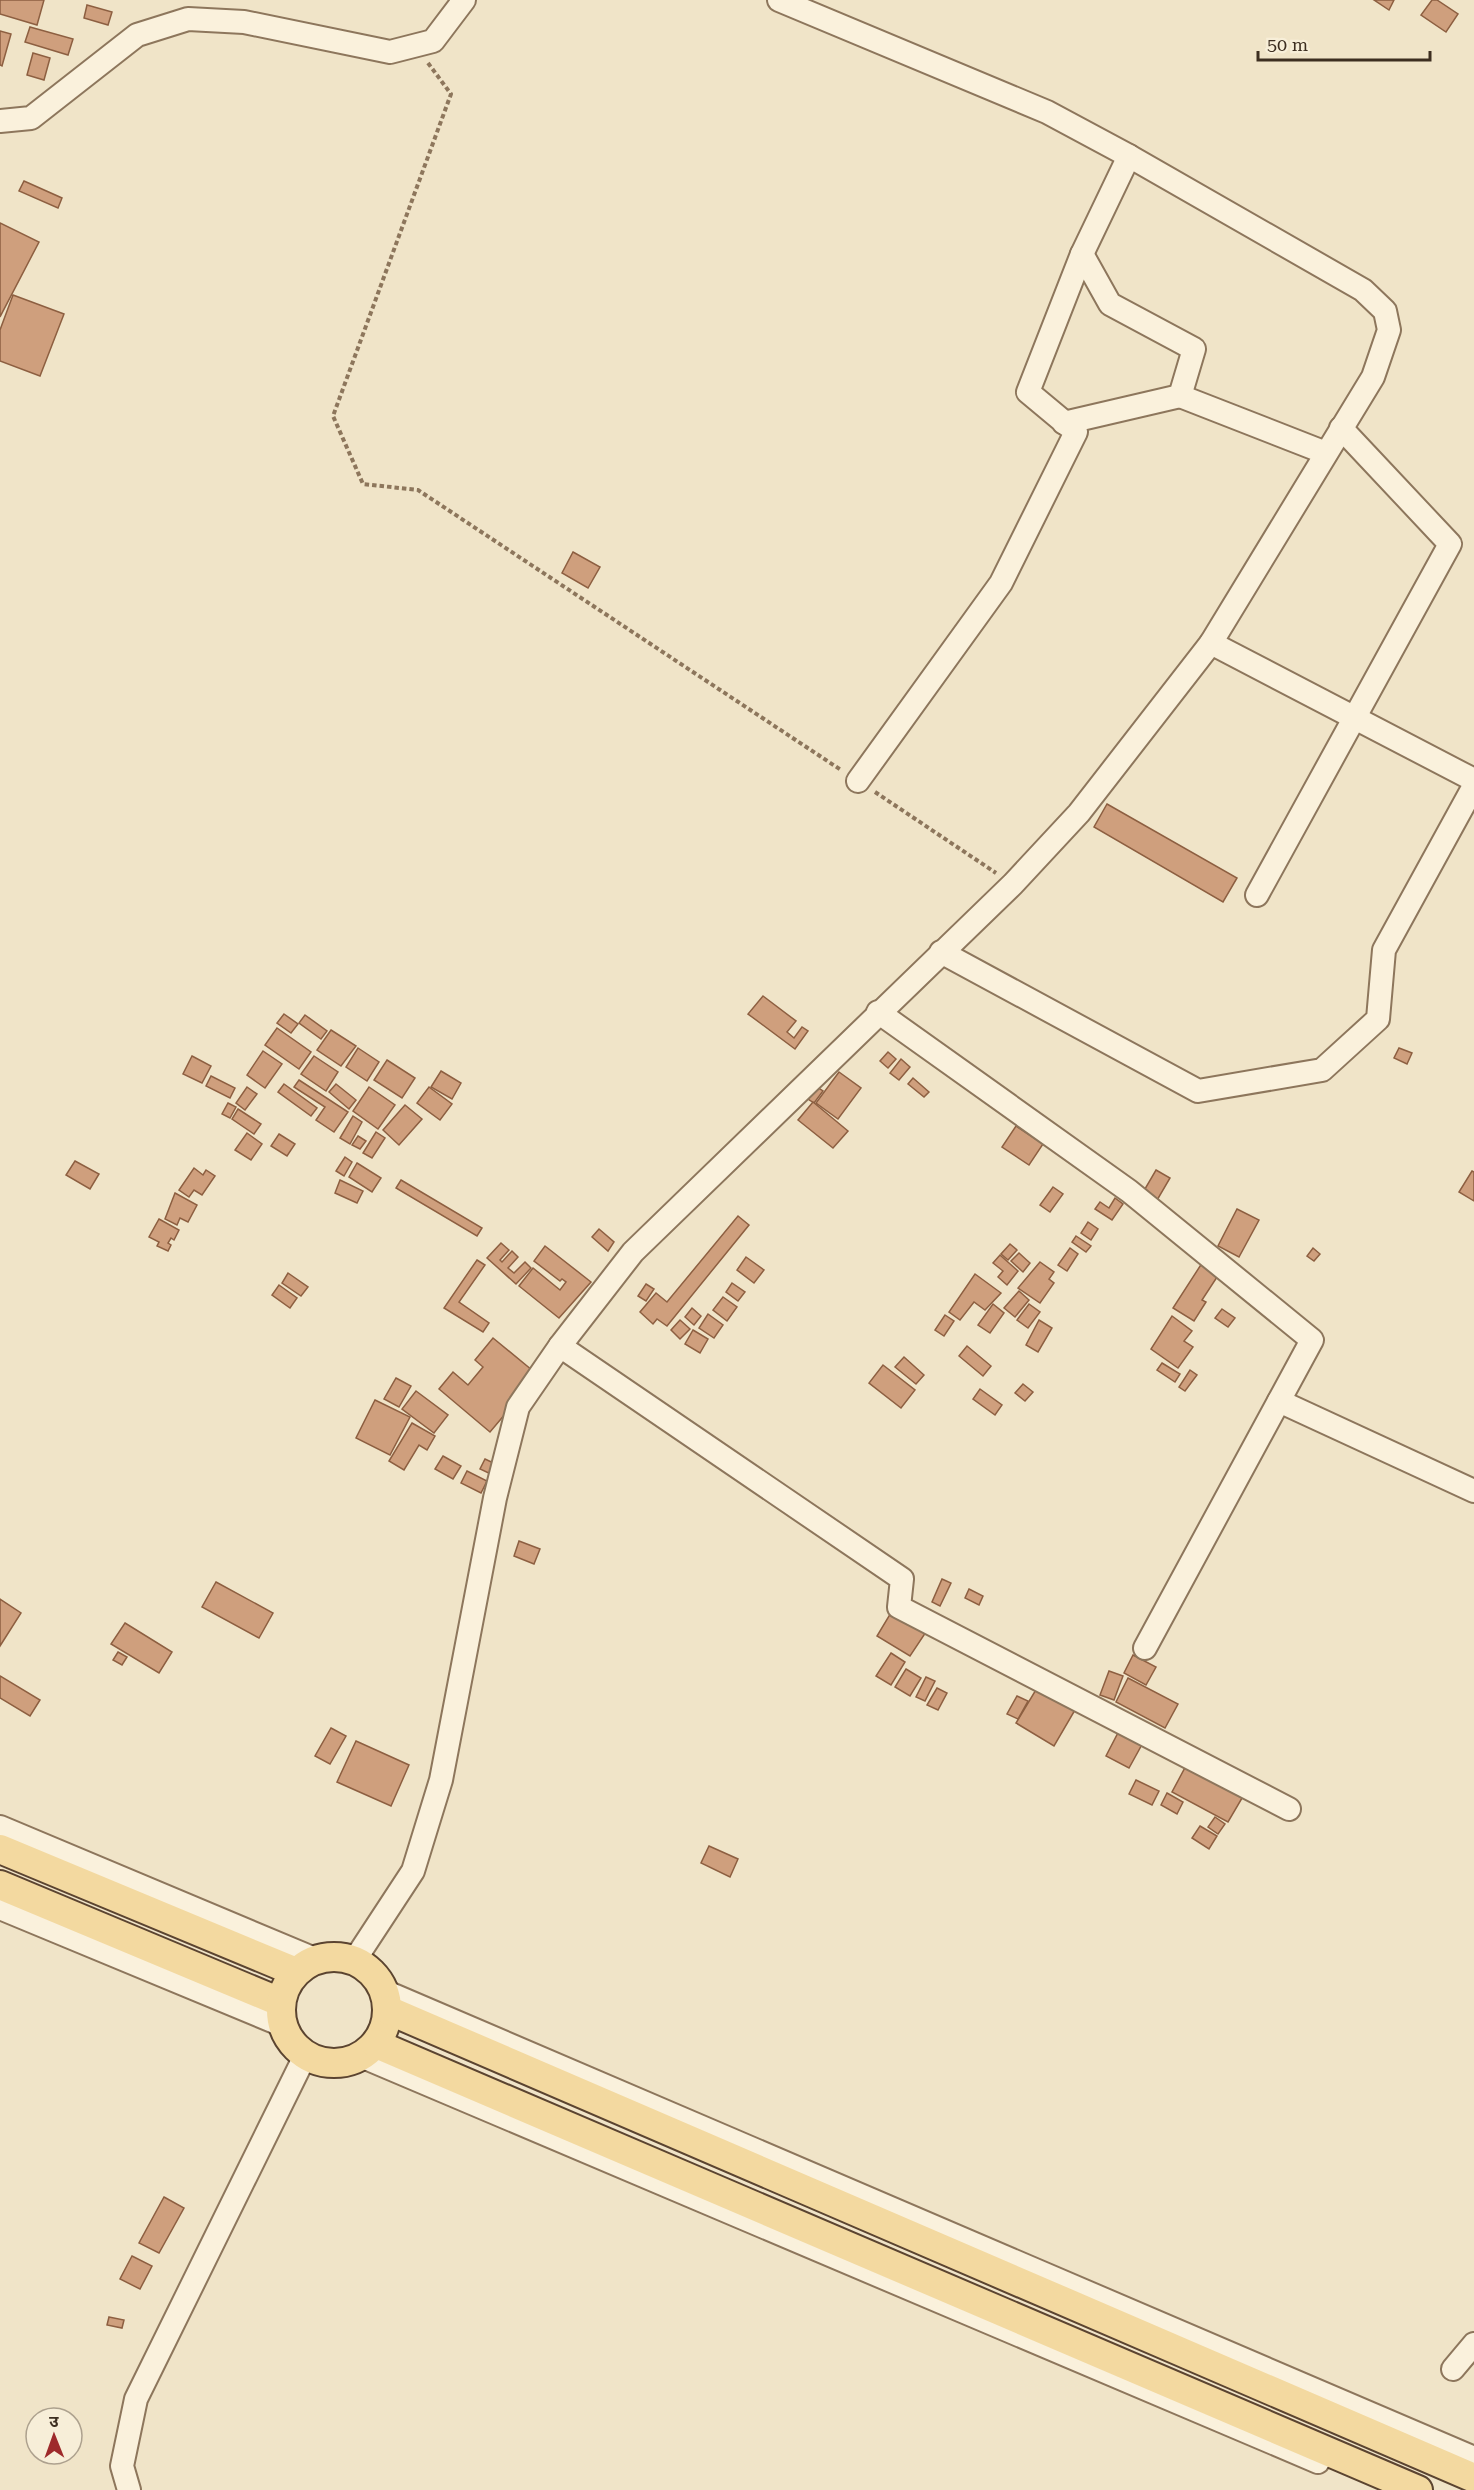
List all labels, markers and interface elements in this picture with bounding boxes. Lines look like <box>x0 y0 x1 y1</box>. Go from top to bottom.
scale bar <box>1258 24 1430 62</box>
text: 50 m <box>1267 34 1308 55</box>
north arrow <box>24 2406 84 2466</box>
text: उ <box>49 2412 59 2431</box>

